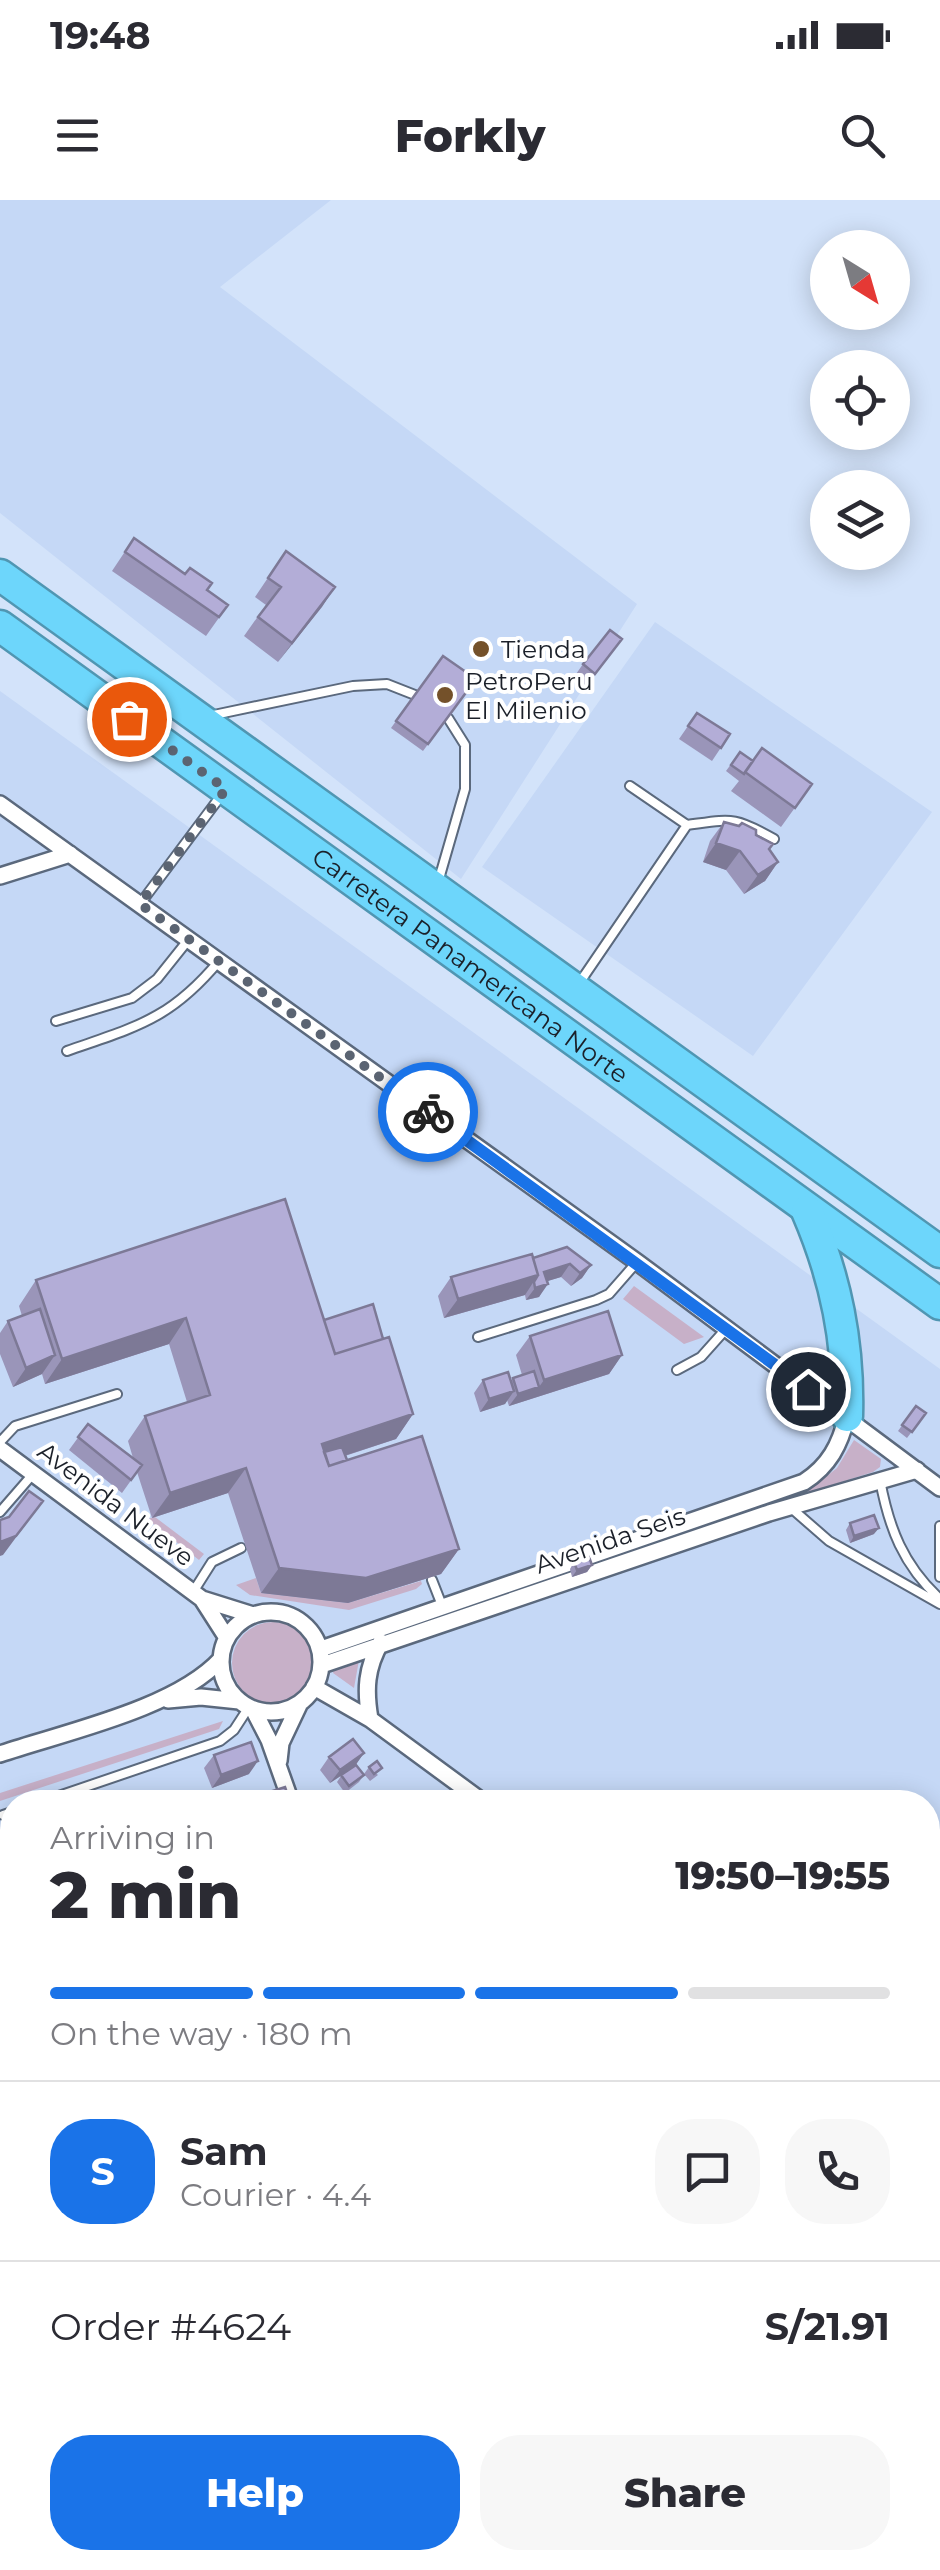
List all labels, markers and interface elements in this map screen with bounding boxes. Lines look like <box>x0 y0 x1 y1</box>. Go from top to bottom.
text: 19:48 <box>50 12 151 59</box>
icon: menu <box>50 108 105 163</box>
text: Forkly <box>395 108 545 163</box>
icon: search <box>835 108 890 163</box>
north arrow <box>810 230 910 330</box>
map controls <box>810 230 910 570</box>
button: locate <box>810 350 910 450</box>
button: layers <box>810 470 910 570</box>
place label: Tienda <box>501 634 586 664</box>
marker: Tienda <box>470 638 492 660</box>
place label: PetroPeru El Milenio <box>465 666 593 725</box>
pin <box>87 677 172 762</box>
marker: PetroPeru El Milenio <box>434 684 456 706</box>
icon: bag <box>102 692 157 747</box>
street label: Carretera Panamericana Norte <box>306 841 634 1089</box>
courier <box>378 1062 478 1162</box>
icon: bike <box>401 1085 456 1140</box>
pin <box>766 1347 851 1432</box>
icon: home <box>781 1362 836 1417</box>
street label: Avenida Nueve <box>32 1436 200 1572</box>
street label: Avenida Seis <box>531 1500 689 1580</box>
text: Arriving in <box>50 1818 215 1857</box>
text: 19:50–19:55 <box>675 1852 890 1899</box>
text: 2 min <box>50 1855 241 1934</box>
text: On the way · 180 m <box>50 2014 353 2053</box>
button: chat <box>655 2119 760 2224</box>
button: phone <box>785 2119 890 2224</box>
text: Sam <box>180 2128 268 2175</box>
text: S <box>90 2148 115 2195</box>
text: Courier · 4.4 <box>180 2175 371 2214</box>
text: Order #4624 <box>50 2303 291 2350</box>
text: S/21.91 <box>765 2303 890 2350</box>
button: Help <box>50 2435 460 2550</box>
button: Share <box>480 2435 890 2550</box>

